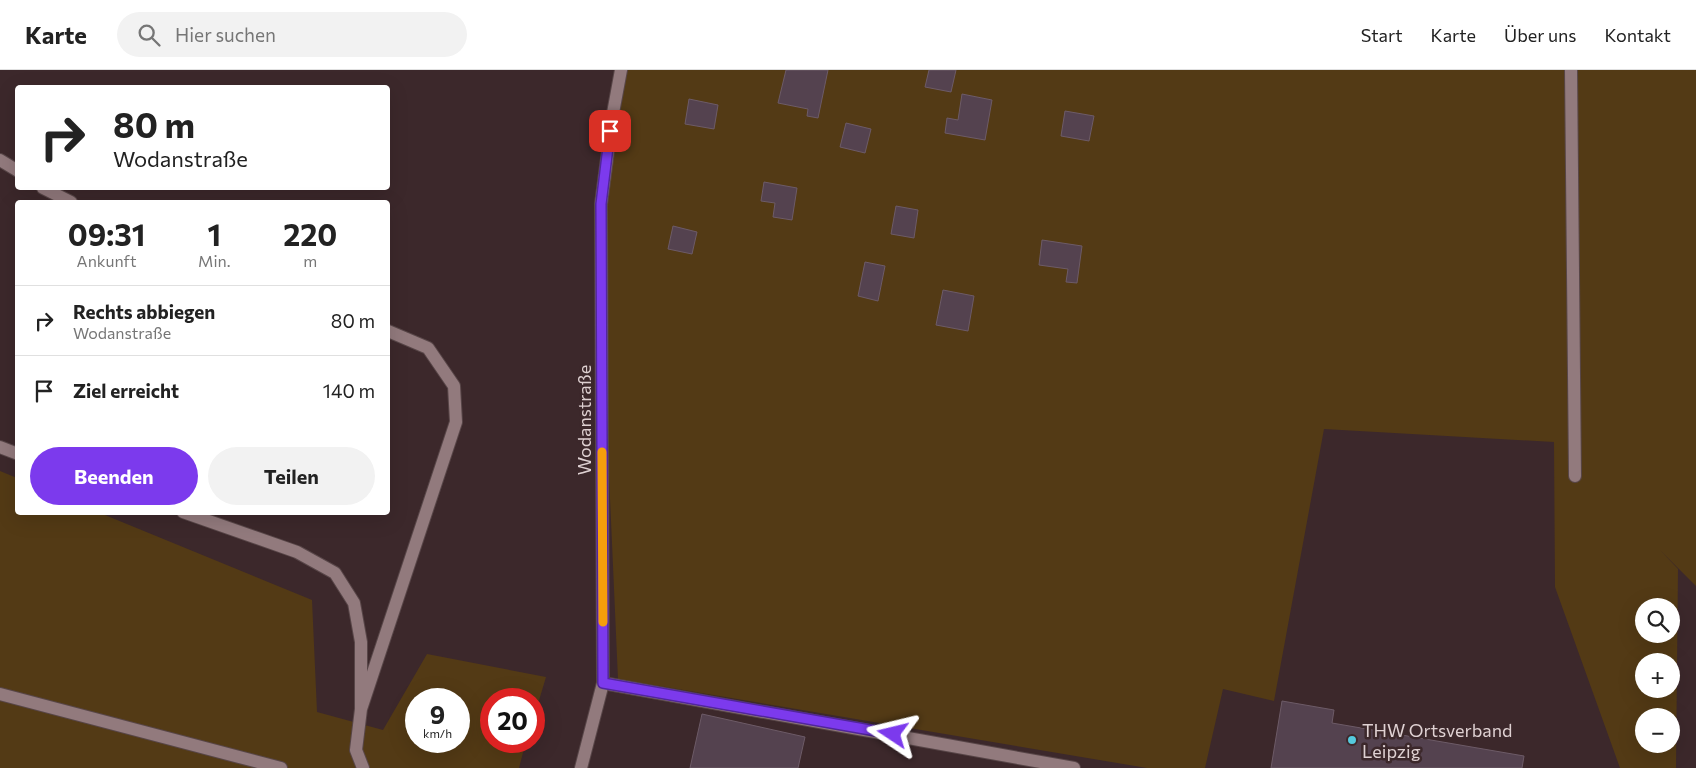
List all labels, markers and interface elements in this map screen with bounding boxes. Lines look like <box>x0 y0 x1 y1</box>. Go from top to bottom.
search box <box>117 12 467 57</box>
text: Karte <box>25 20 87 49</box>
icon: search <box>135 21 163 49</box>
text: Hier suchen <box>175 23 276 46</box>
text: Start <box>1361 24 1403 46</box>
text: Karte <box>1431 24 1476 46</box>
text: Über uns <box>1504 24 1577 46</box>
text: Kontakt <box>1605 24 1671 46</box>
text: 80 m <box>113 102 195 145</box>
icon: right <box>30 105 95 170</box>
pin <box>589 110 631 152</box>
icon: arrive <box>596 117 624 145</box>
text: Wodanstraße <box>113 145 248 172</box>
text: 09:31 <box>68 215 145 252</box>
text: 1 <box>207 215 221 252</box>
text: 220 <box>283 215 337 252</box>
text: Ankunft <box>77 251 136 270</box>
text: Min. <box>198 251 230 270</box>
text: m <box>303 251 317 270</box>
text: Rechts abbiegen <box>73 300 215 323</box>
icon: right <box>30 307 58 335</box>
text: 80 m <box>331 309 375 332</box>
text: Wodanstraße <box>73 323 171 342</box>
street label: Wodanstraße <box>573 365 595 475</box>
icon: arrive <box>30 377 58 405</box>
text: Ziel erreicht <box>73 379 179 402</box>
text: 140 m <box>323 379 375 402</box>
button: Beenden <box>30 447 198 505</box>
button: Teilen <box>208 447 375 505</box>
map controls <box>1635 598 1680 753</box>
button: search <box>1635 598 1680 643</box>
button: + <box>1635 653 1680 698</box>
speed limit sign: 20 <box>480 688 545 753</box>
text: 9 <box>430 699 445 729</box>
position arrow <box>866 707 918 759</box>
button: − <box>1635 708 1680 753</box>
place label: THW Ortsverband Leipzig <box>1362 719 1513 762</box>
text: km/h <box>423 726 452 740</box>
marker: THW Ortsverband Leipzig <box>1346 734 1358 746</box>

